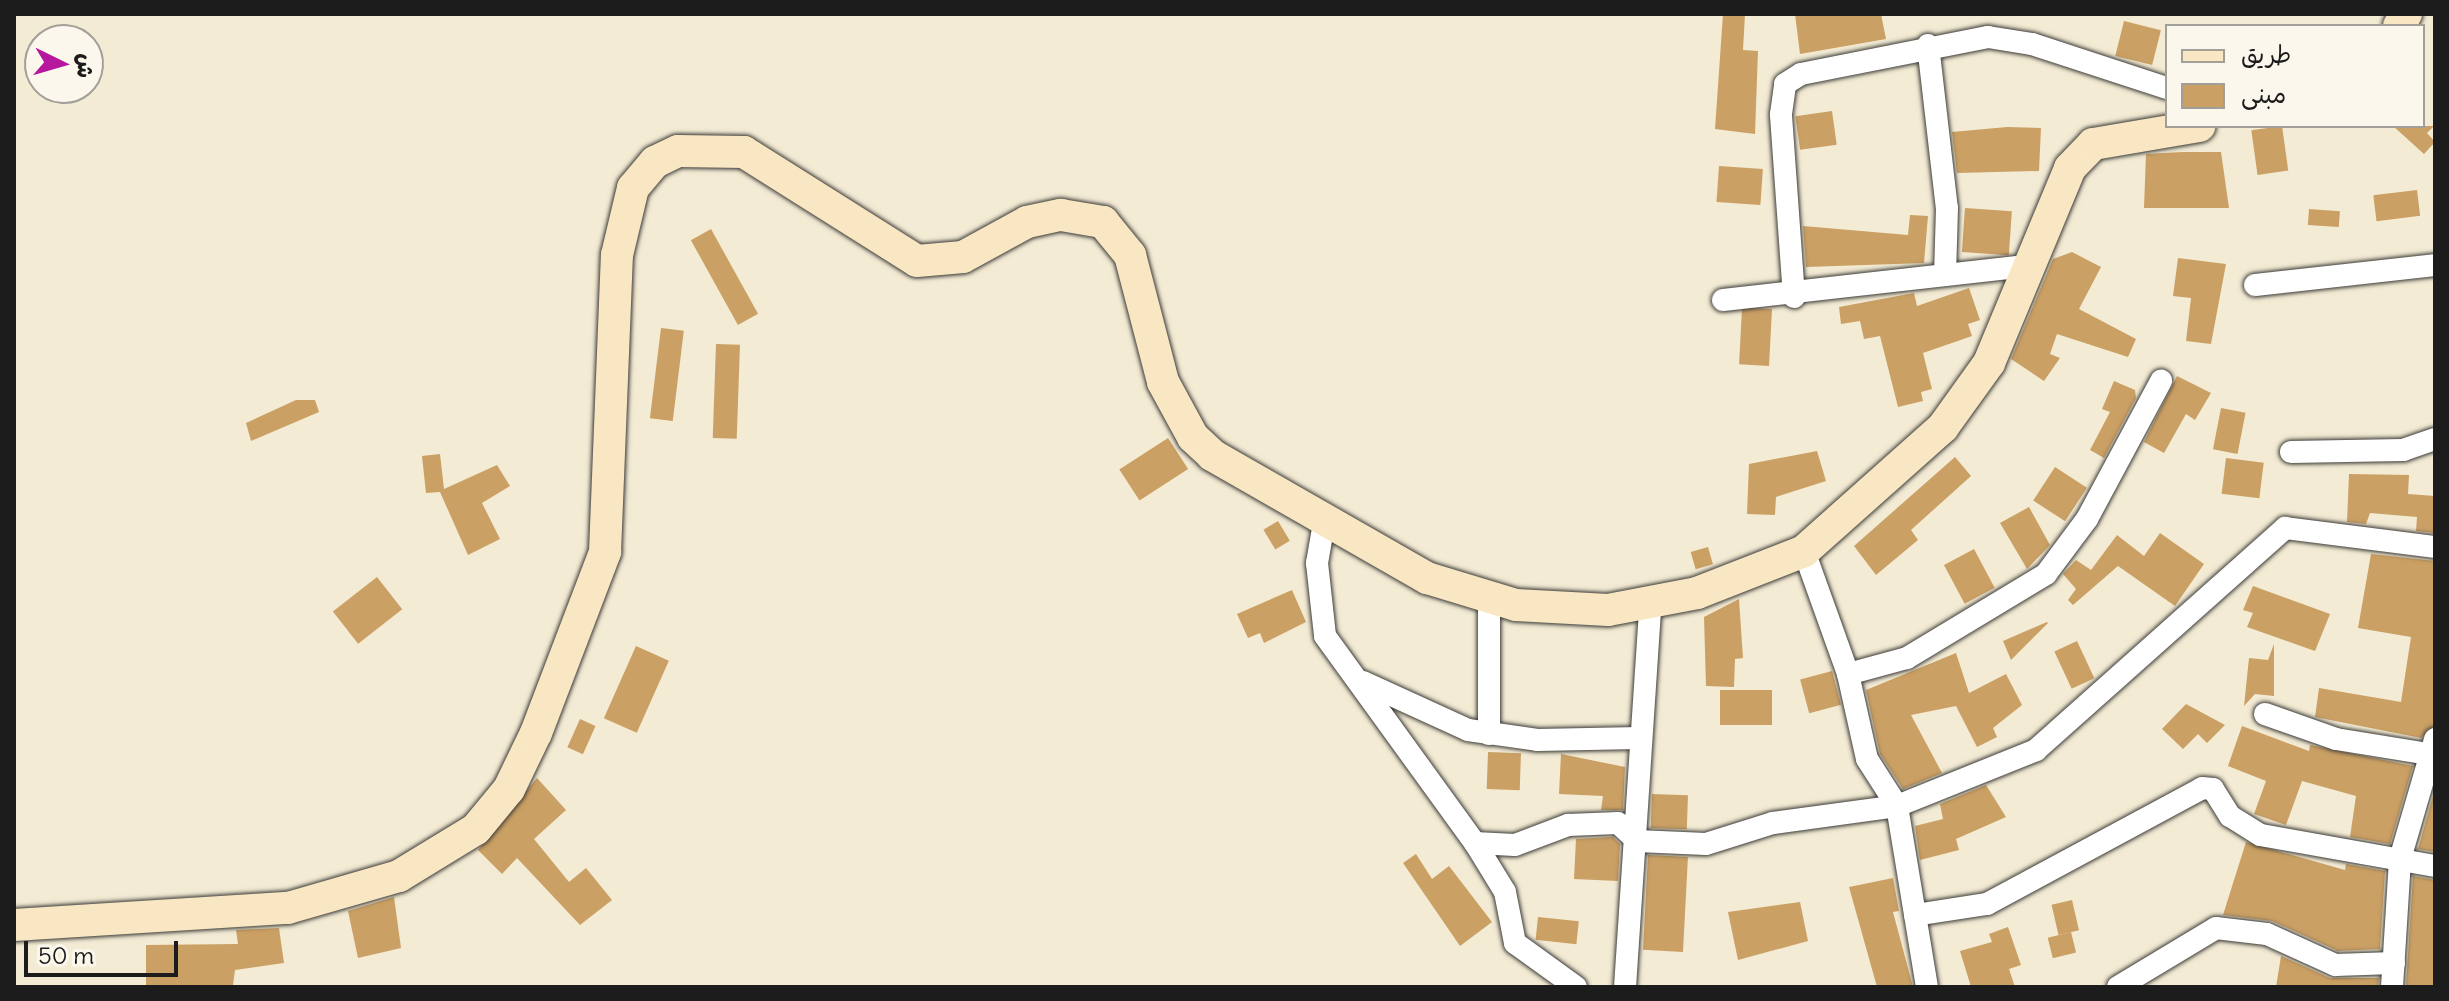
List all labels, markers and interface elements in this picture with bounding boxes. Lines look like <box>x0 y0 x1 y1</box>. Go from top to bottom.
north arrow <box>24 24 104 104</box>
legend <box>2165 24 2425 128</box>
text: طريق <box>2241 39 2291 69</box>
text: ش <box>71 53 101 79</box>
text: مبنى <box>2241 79 2286 109</box>
scale bar <box>28 925 182 975</box>
text: 50 m <box>38 940 94 970</box>

